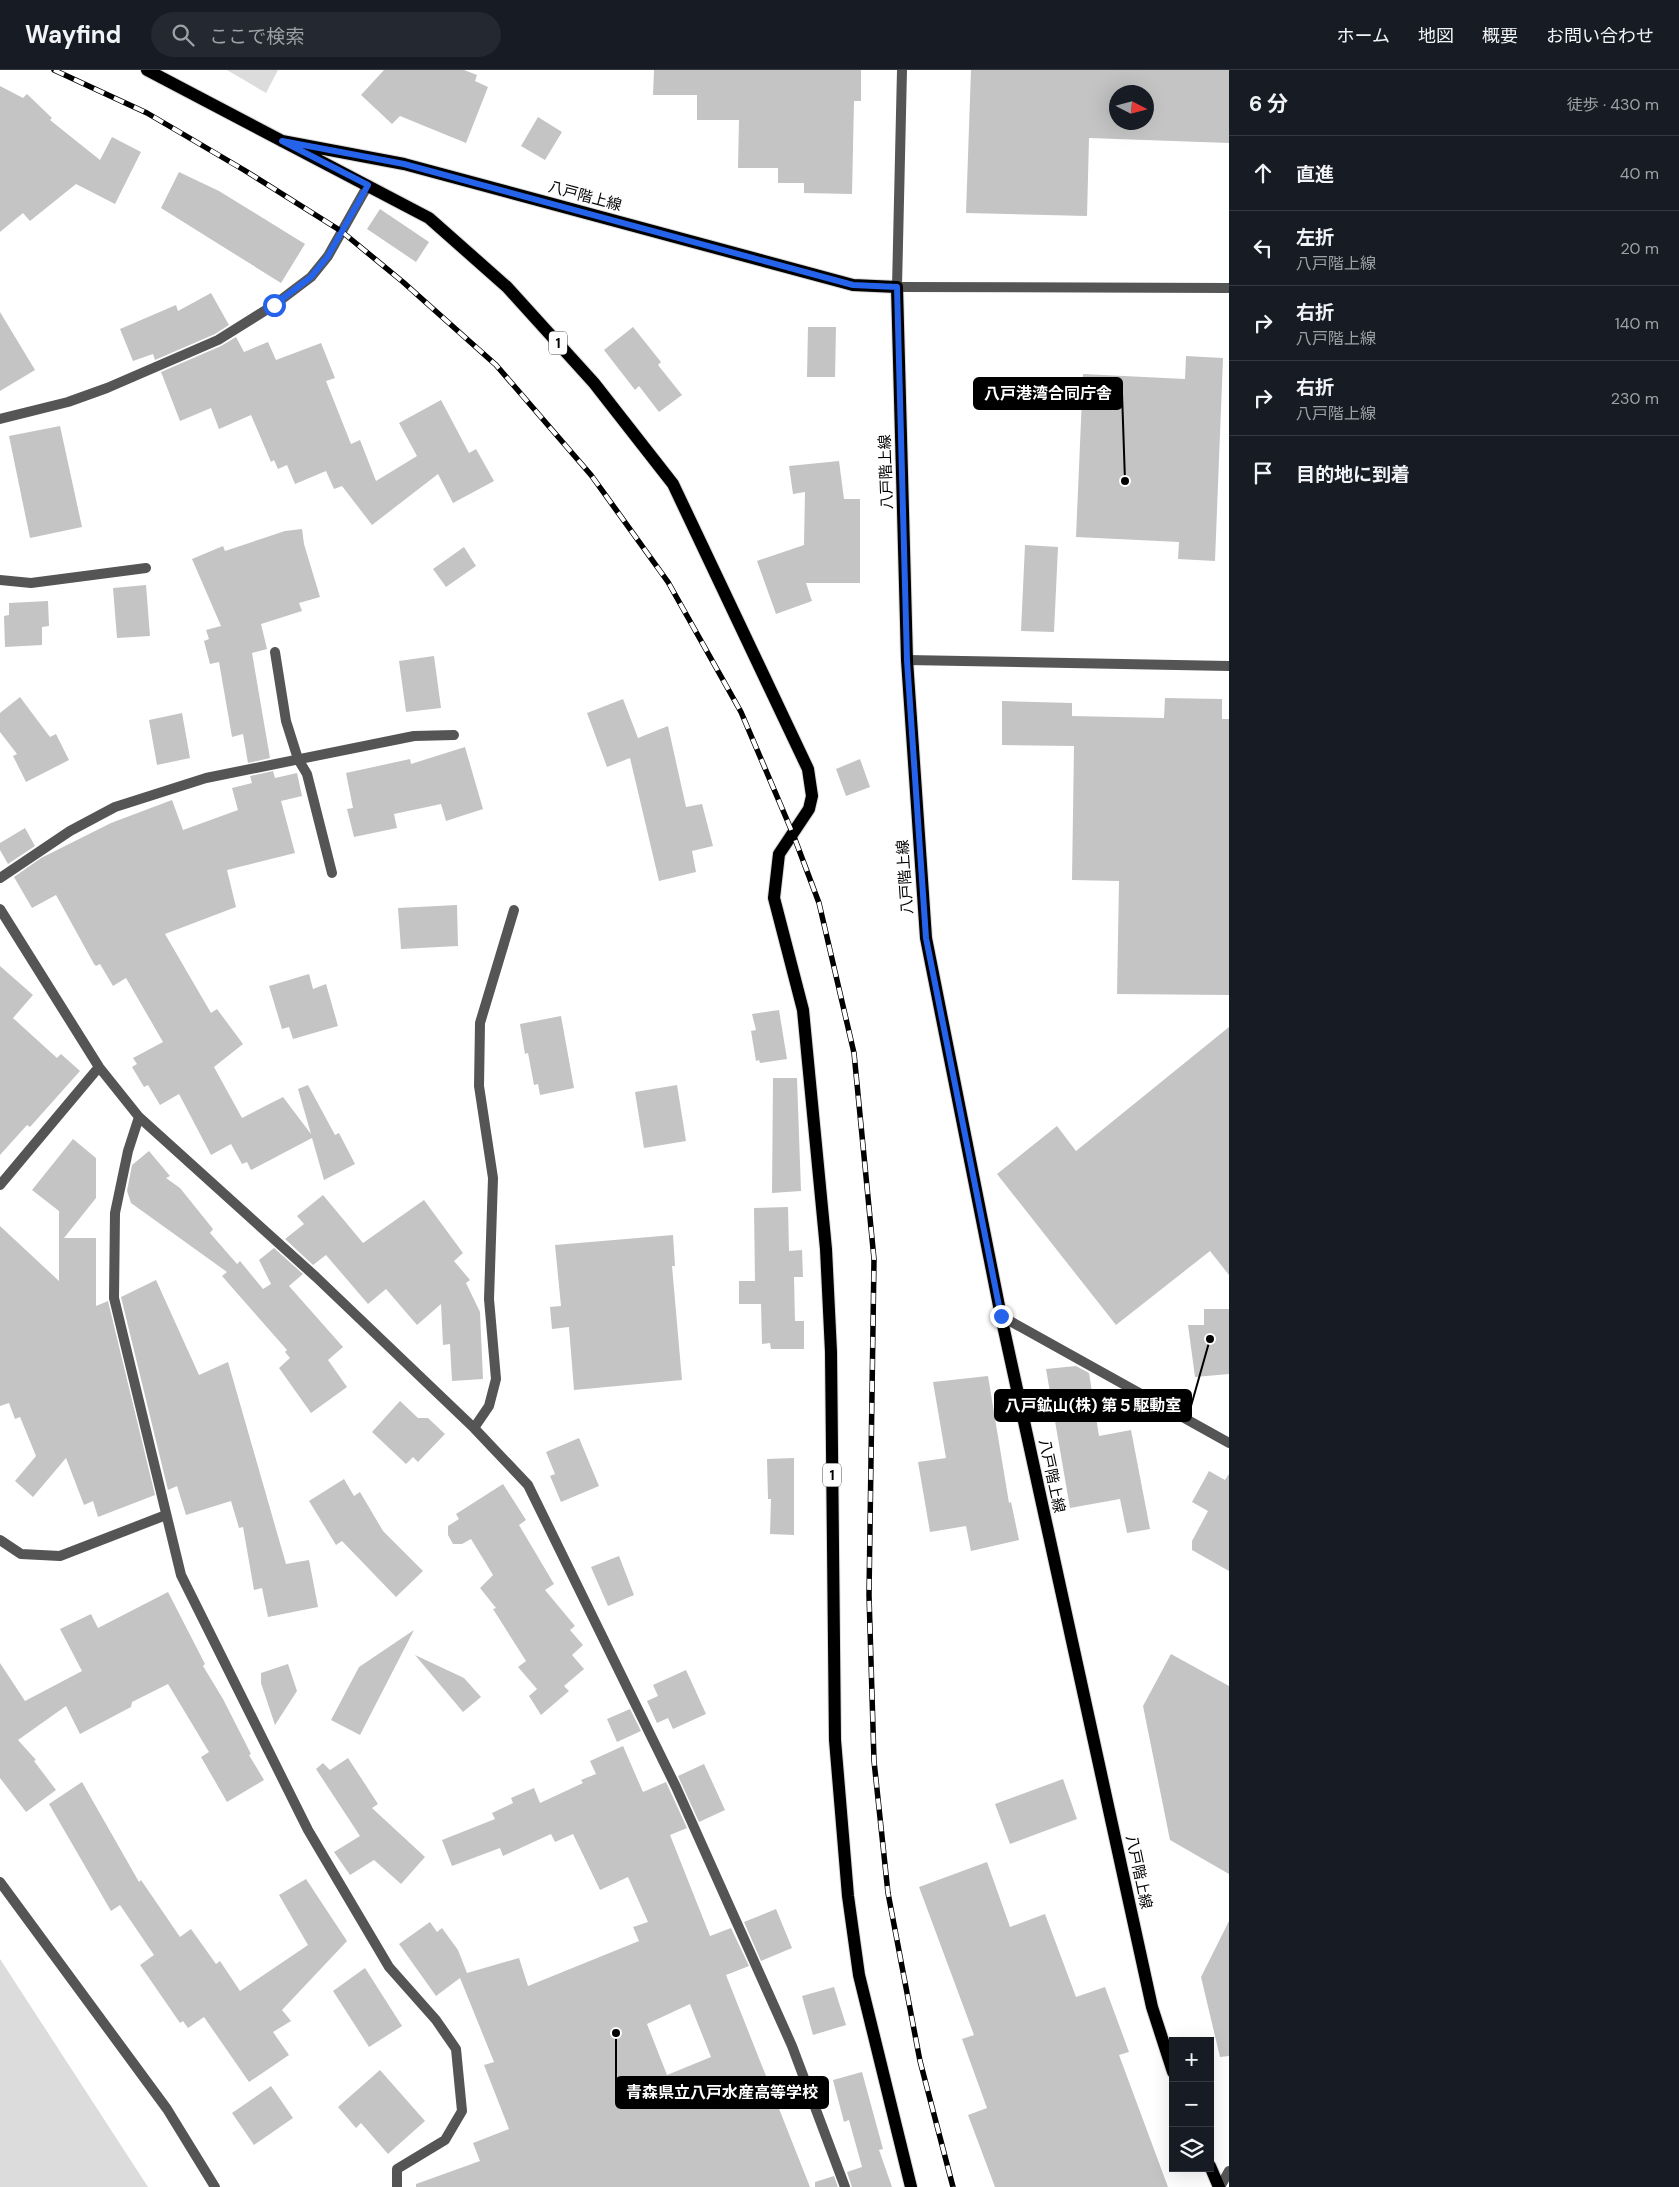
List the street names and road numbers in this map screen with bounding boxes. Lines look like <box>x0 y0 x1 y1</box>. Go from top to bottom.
street label: 八戸階上線 <box>546 177 624 215</box>
road number: 1 <box>549 332 567 354</box>
street label: 八戸階上線 <box>875 434 897 510</box>
street label: 八戸階上線 <box>892 839 918 915</box>
street label: 八戸階上線 <box>1034 1437 1070 1515</box>
road number: 1 <box>823 1464 841 1486</box>
street label: 八戸階上線 <box>1121 1833 1157 1911</box>

